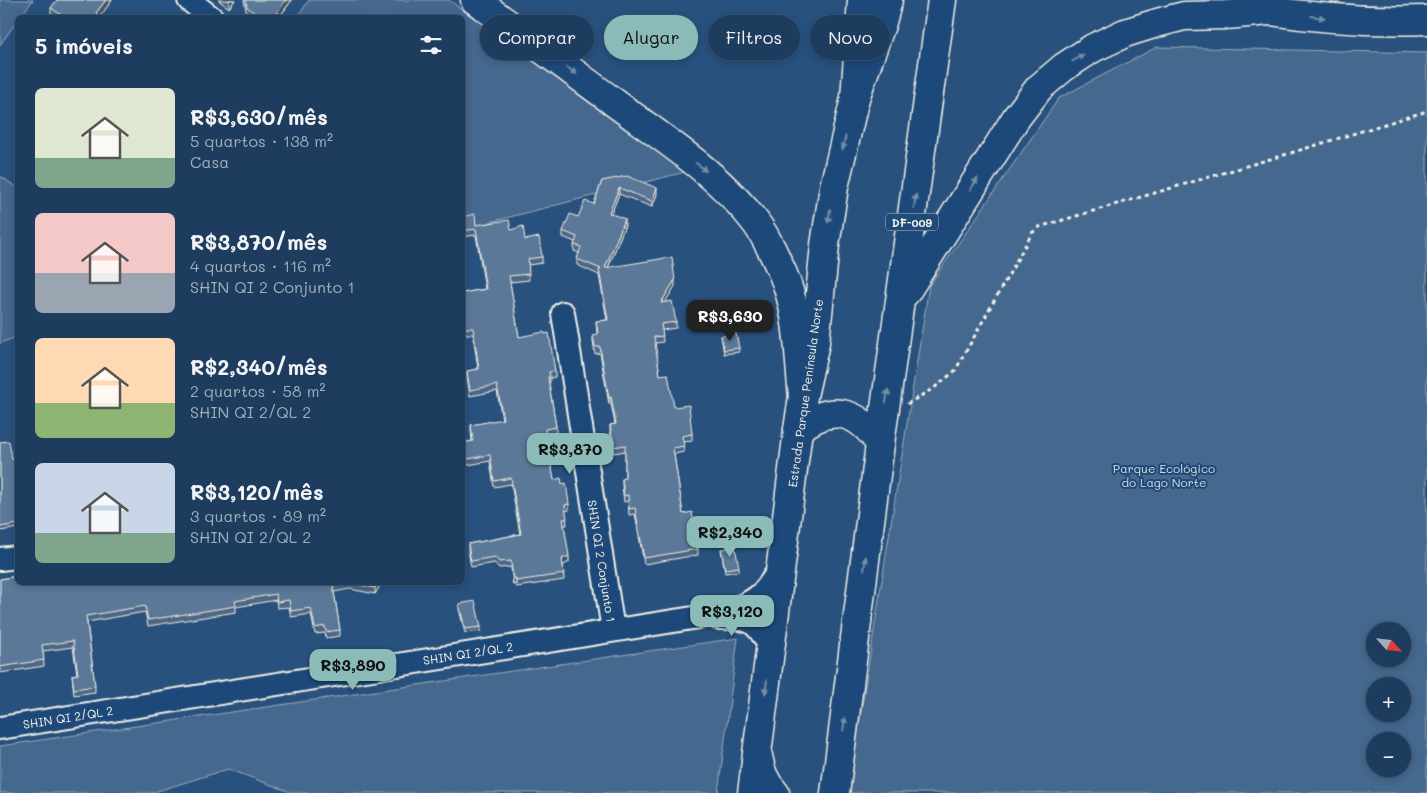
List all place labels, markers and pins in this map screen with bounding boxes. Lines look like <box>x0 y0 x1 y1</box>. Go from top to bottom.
pin: R$3,630 <box>684 300 776 342</box>
pin: R$3,870 <box>524 432 616 475</box>
pin: R$2,340 <box>684 516 776 558</box>
pin: R$3,120 <box>686 594 778 637</box>
pin: R$3,890 <box>307 648 399 691</box>

